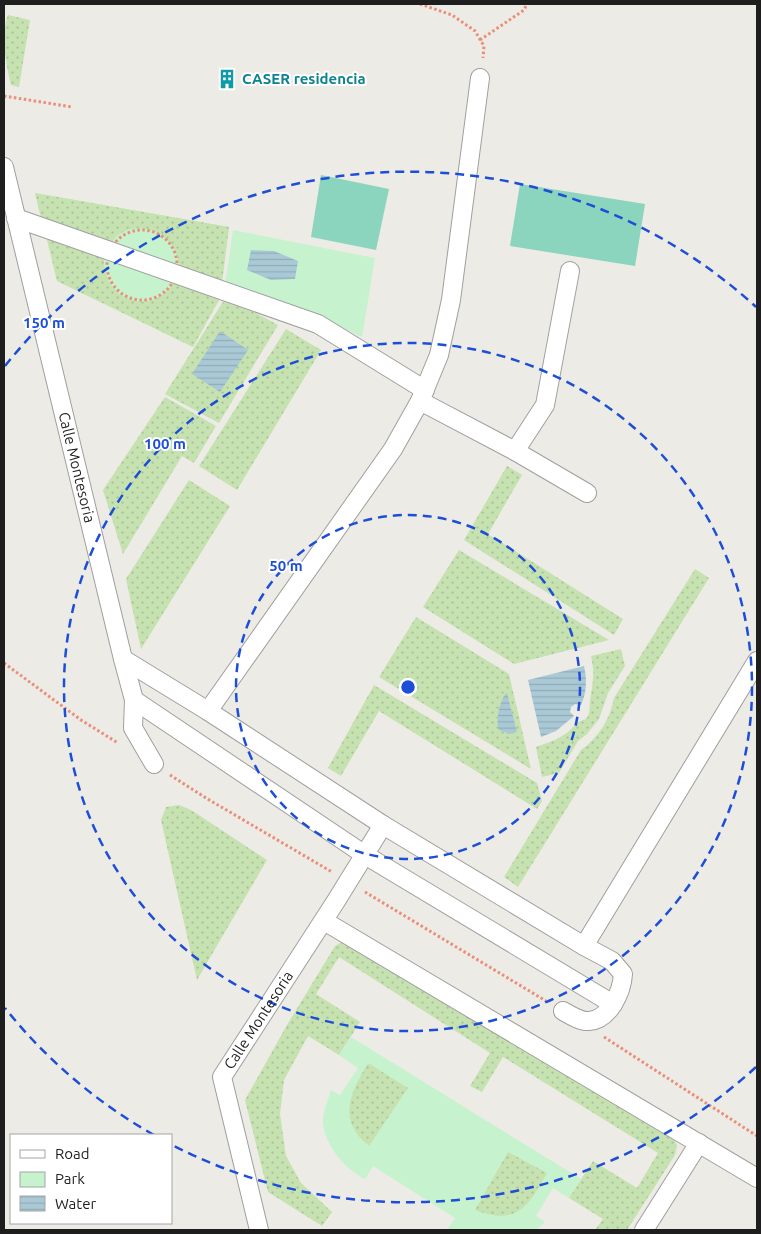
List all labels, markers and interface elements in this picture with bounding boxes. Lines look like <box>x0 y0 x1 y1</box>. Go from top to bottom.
building icon: CASER residencia <box>216 68 238 90</box>
place label: CASER residencia <box>242 70 366 87</box>
text: 150 m <box>23 314 65 331</box>
street label: Calle Montesoria <box>56 410 99 524</box>
text: 100 m <box>144 435 186 452</box>
text: 50 m <box>269 557 303 574</box>
centre of rings <box>399 678 417 696</box>
street label: Calle Montesoria <box>220 968 296 1072</box>
legend <box>10 1134 172 1224</box>
text: Road <box>55 1145 90 1162</box>
text: Park <box>55 1170 85 1187</box>
text: Water <box>55 1195 96 1212</box>

